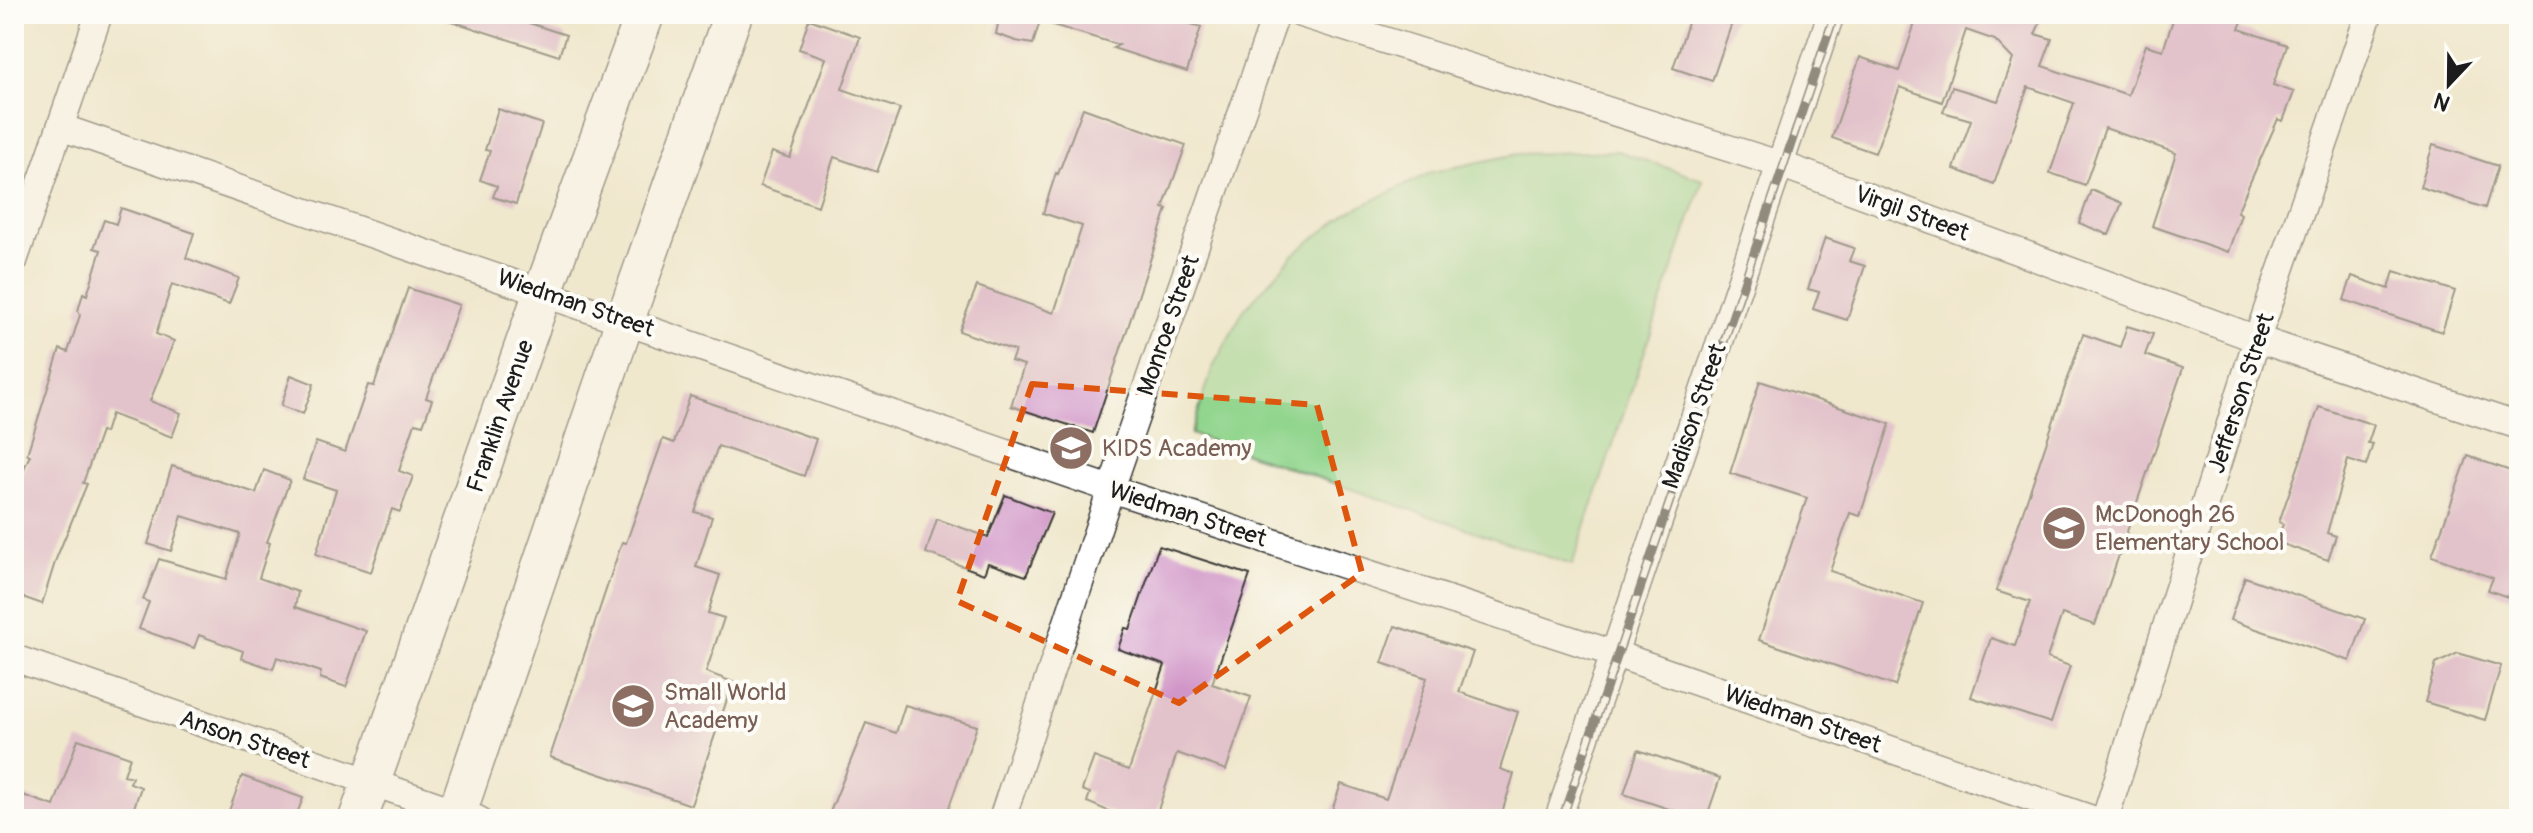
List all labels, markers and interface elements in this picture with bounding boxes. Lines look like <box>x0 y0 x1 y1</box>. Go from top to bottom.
north arrow <box>2409 44 2489 124</box>
text: N <box>2430 86 2454 117</box>
street label: Virgil Street <box>1851 179 1973 248</box>
street label: Monroe Street <box>1131 251 1206 399</box>
street label: Wiedman Street <box>494 263 658 344</box>
street label: Jefferson Street <box>2202 309 2281 477</box>
street label: Franklin Avenue <box>461 336 540 496</box>
street label: Madison Street <box>1656 339 1733 493</box>
school or university icon: KIDS Academy <box>1047 424 1095 472</box>
place label: KIDS Academy <box>1102 434 1252 463</box>
street label: Wiedman Street <box>1105 475 1271 554</box>
place label: McDonogh 26 Elementary School <box>2095 500 2285 557</box>
school or university icon: McDonogh 26 Elementary School <box>2040 504 2088 552</box>
place label: Small World Academy <box>664 678 787 735</box>
street label: Wiedman Street <box>1721 679 1885 760</box>
school or university icon: Small World Academy <box>609 682 657 730</box>
street label: Anson Street <box>176 704 314 775</box>

